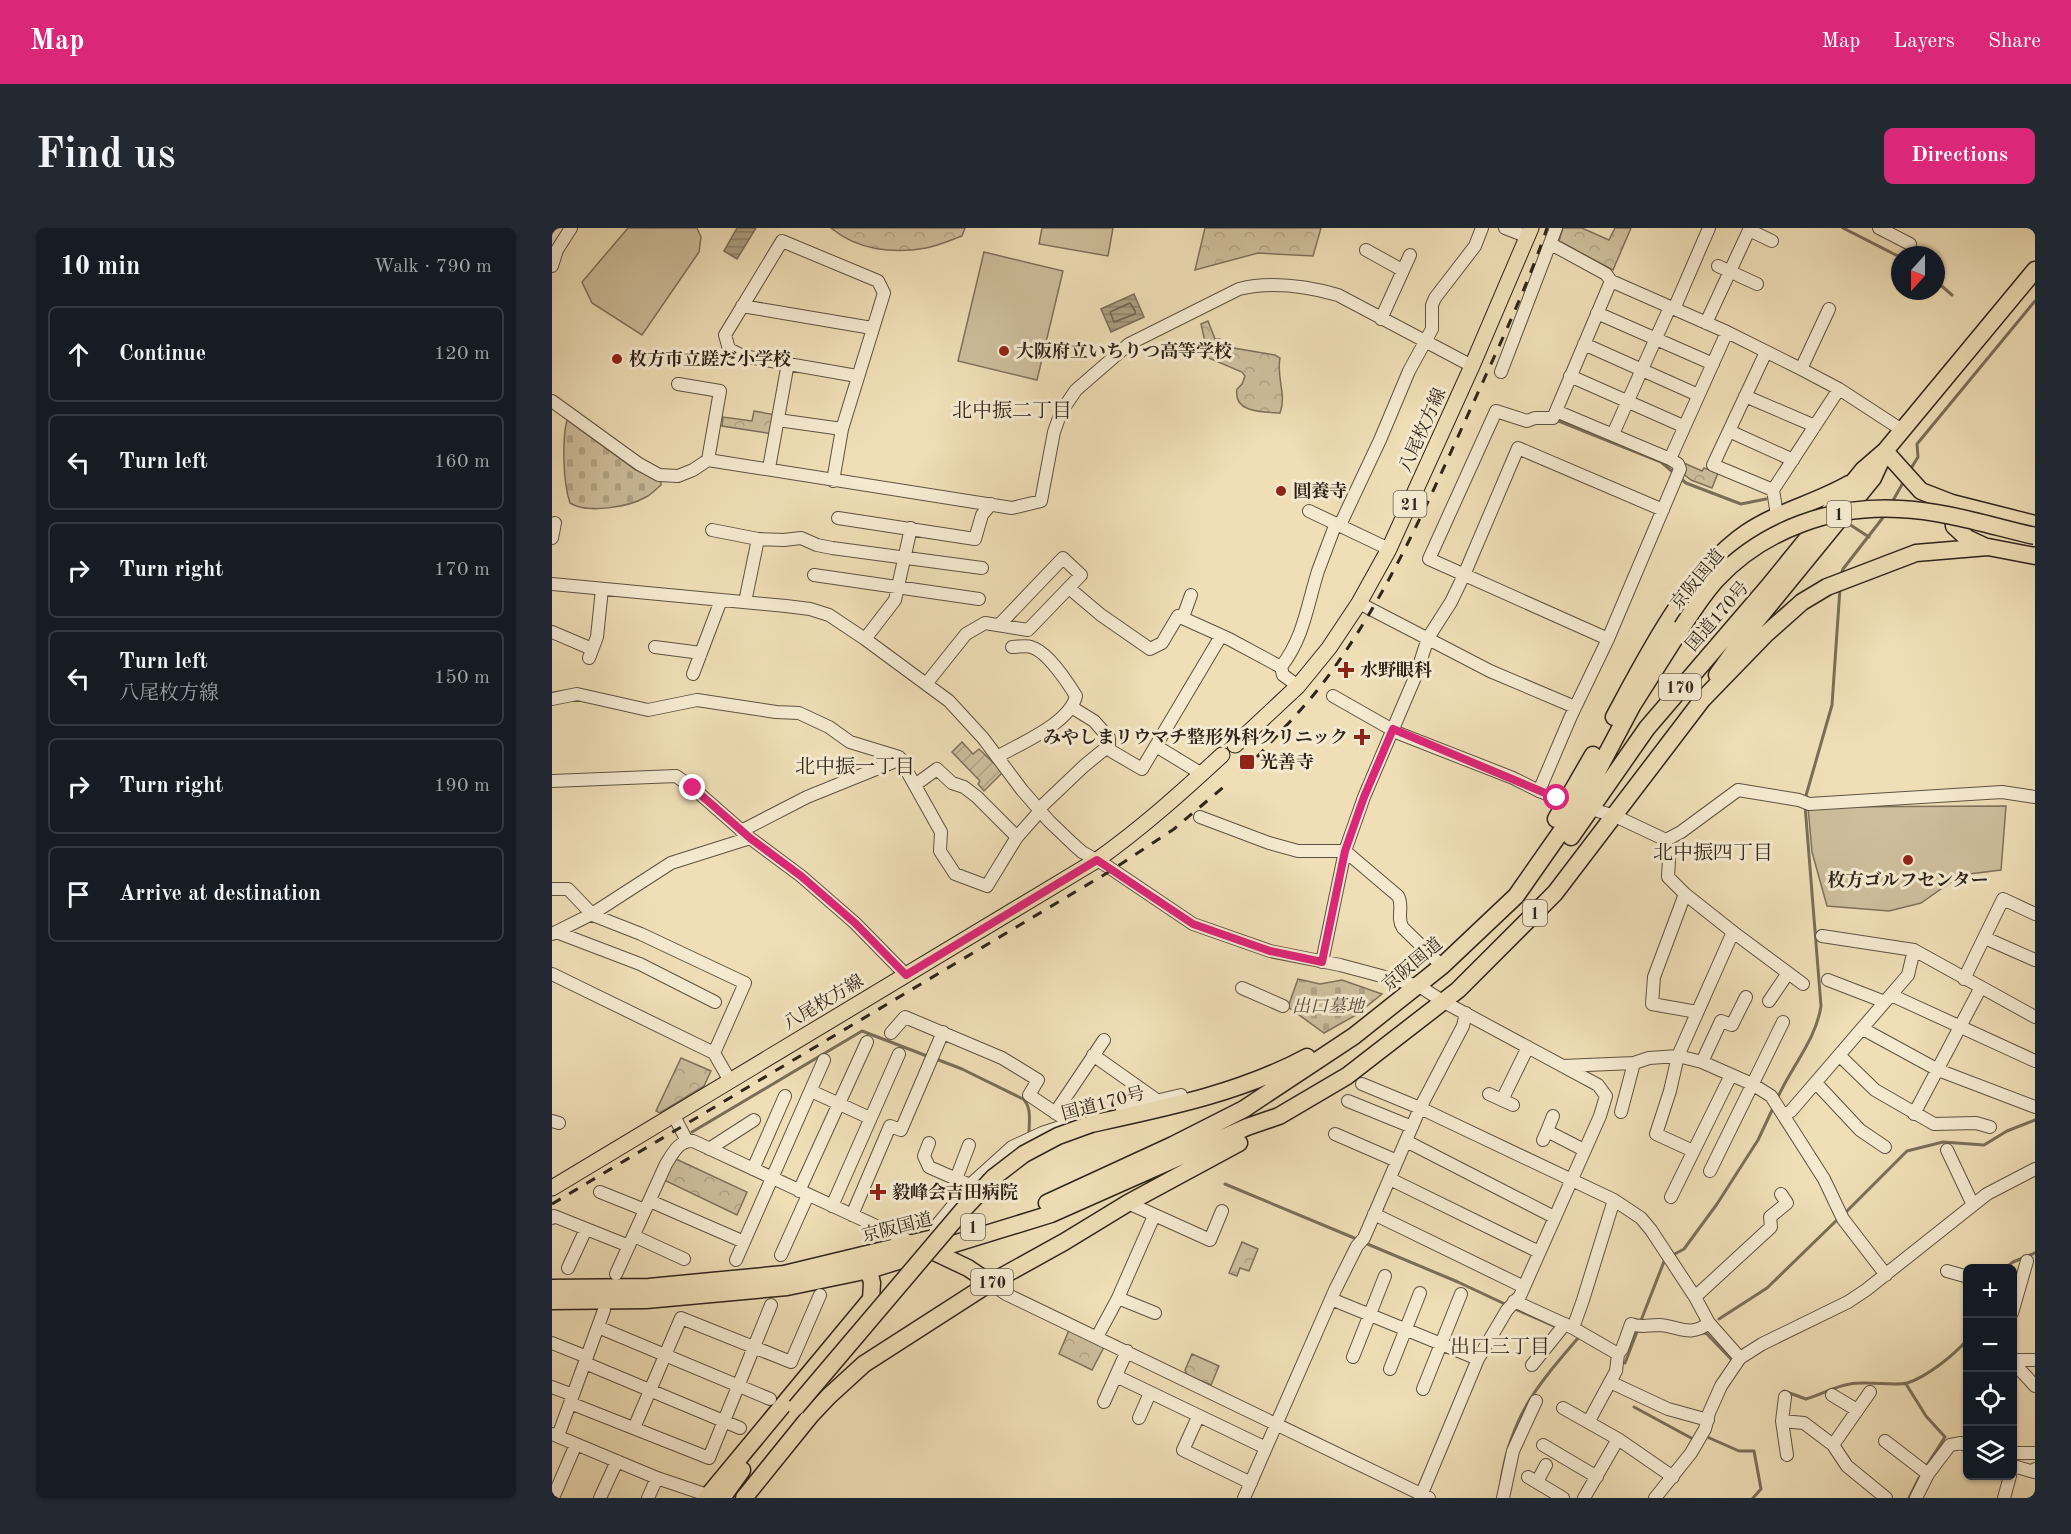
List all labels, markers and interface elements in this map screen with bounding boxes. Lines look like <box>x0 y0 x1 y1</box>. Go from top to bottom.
text: Map <box>30 28 84 56</box>
text: Map <box>1821 31 1860 52</box>
text: Layers <box>1893 31 1955 52</box>
text: Share <box>1988 31 2041 52</box>
button: Directions <box>1884 128 2035 184</box>
text: Find us <box>36 135 175 177</box>
north arrow <box>1891 246 1945 300</box>
text: 10 min <box>60 254 140 280</box>
text: Walk · 790 m <box>373 257 492 277</box>
icon: ahead <box>62 338 95 371</box>
place label: 大阪府立いちりつ高等学校 <box>1016 341 1232 361</box>
text: Continue <box>119 343 206 365</box>
text: 120 m <box>434 344 490 364</box>
marker: 大阪府立いちりつ高等学校 <box>997 344 1011 358</box>
place label: 枚方市立蹉だ小学校 <box>629 349 791 369</box>
marker: 枚方市立蹉だ小学校 <box>610 352 624 366</box>
street label: 八尾枚方線 <box>1395 385 1449 475</box>
district label: 北中振二丁目 <box>952 400 1072 422</box>
icon: left <box>62 446 95 479</box>
text: Turn left <box>119 451 208 473</box>
text: 160 m <box>434 452 490 472</box>
place label: 圓養寺 <box>1293 481 1347 501</box>
marker: 圓養寺 <box>1274 484 1288 498</box>
road number: 21 <box>1394 491 1426 517</box>
road number: 1 <box>1827 501 1851 527</box>
street label: 京阪国道 <box>1666 545 1728 613</box>
icon: right <box>62 554 95 587</box>
text: Turn right <box>119 559 223 581</box>
text: 170 m <box>434 560 490 580</box>
street label: 国道170号 <box>1681 577 1753 655</box>
text: Turn left <box>119 651 208 673</box>
place label: 水野眼科 <box>1360 660 1432 680</box>
marker: 水野眼科 <box>1337 661 1355 679</box>
icon: left <box>62 662 95 695</box>
text: 150 m <box>434 668 490 688</box>
road number: 170 <box>1659 674 1701 700</box>
text: 八尾枚方線 <box>119 684 219 704</box>
place label: みやしまリウマチ整形外科クリニック <box>1043 727 1348 747</box>
marker: みやしまリウマチ整形外科クリニック <box>1353 728 1371 746</box>
place label: 光善寺 <box>1260 752 1314 772</box>
marker: 光善寺 <box>1238 753 1256 771</box>
district label: 北中振一丁目 <box>795 756 915 778</box>
icon: right <box>62 770 95 803</box>
route end <box>679 774 705 800</box>
text: Turn right <box>119 775 223 797</box>
text: 190 m <box>434 776 490 796</box>
route start <box>1543 784 1569 810</box>
district label: 北中振四丁目 <box>1653 842 1773 864</box>
marker: 枚方ゴルフセンター <box>1901 853 1915 867</box>
place label: 枚方ゴルフセンター <box>1827 870 1989 890</box>
icon: arrive <box>62 878 95 911</box>
text: Arrive at destination <box>119 883 321 905</box>
road number: 1 <box>1523 900 1547 926</box>
street label: 京阪国道 <box>1378 933 1446 995</box>
street label: 八尾枚方線 <box>779 970 867 1034</box>
park label: 出口墓地 <box>1292 996 1366 1016</box>
street label: 国道170号 <box>1059 1082 1147 1124</box>
place label: 毅峰会吉田病院 <box>892 1182 1018 1202</box>
marker: 毅峰会吉田病院 <box>869 1183 887 1201</box>
street label: 京阪国道 <box>860 1209 934 1245</box>
road number: 1 <box>961 1214 985 1240</box>
map controls <box>1963 1264 2017 1480</box>
button: + <box>1963 1264 2017 1318</box>
road number: 170 <box>971 1269 1013 1295</box>
button: − <box>1963 1318 2017 1372</box>
district label: 出口三丁目 <box>1450 1336 1550 1358</box>
button: locate <box>1963 1372 2017 1426</box>
button: layers <box>1963 1426 2017 1480</box>

